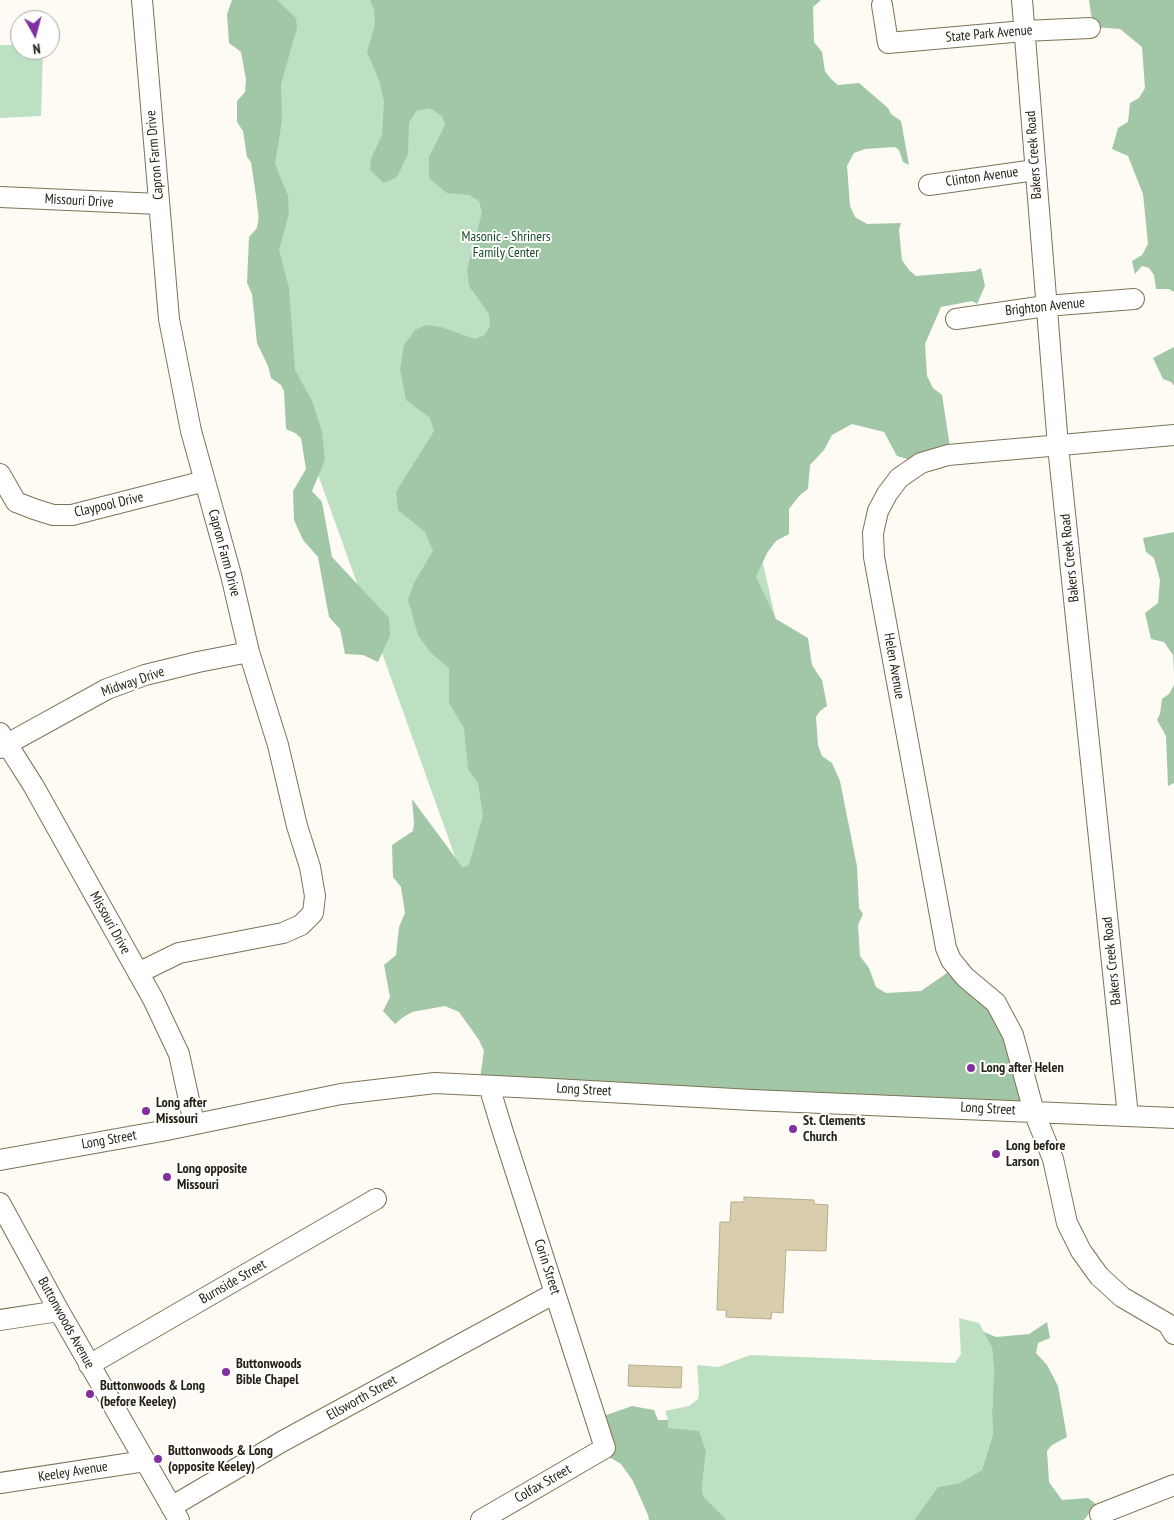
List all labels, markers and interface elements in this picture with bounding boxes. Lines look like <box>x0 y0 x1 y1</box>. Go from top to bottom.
north arrow <box>10 10 60 60</box>
street label: State Park Avenue <box>945 22 1033 46</box>
text: N <box>32 40 42 58</box>
street label: Capron Farm Drive <box>143 110 167 200</box>
street label: Bakers Creek Road <box>1023 110 1045 200</box>
street label: Clinton Avenue <box>945 164 1019 190</box>
street label: Missouri Drive <box>44 191 114 211</box>
park label: Masonic - Shriners Family Center <box>462 229 550 262</box>
street label: Brighton Avenue <box>1004 294 1086 320</box>
street label: Claypool Drive <box>73 489 145 521</box>
street label: Capron Farm Drive <box>204 508 244 598</box>
street label: Bakers Creek Road <box>1057 513 1083 603</box>
street label: Helen Avenue <box>880 632 908 700</box>
street label: Midway Drive <box>99 663 167 701</box>
street label: Missouri Drive <box>86 889 134 957</box>
street label: Bakers Creek Road <box>1099 916 1125 1006</box>
place label: Long after Helen <box>981 1060 1064 1076</box>
marker: Long after Helen <box>965 1062 977 1074</box>
street label: Long Street <box>556 1080 612 1100</box>
place label: Long after Missouri <box>156 1095 207 1128</box>
street label: Long Street <box>960 1099 1016 1119</box>
marker: Long after Missouri <box>140 1105 152 1117</box>
place label: St. Clements Church <box>803 1113 865 1146</box>
marker: St. Clements Church <box>787 1123 799 1135</box>
street label: Long Street <box>80 1127 138 1153</box>
place label: Long before Larson <box>1006 1138 1065 1170</box>
marker: Long before Larson <box>990 1148 1002 1160</box>
place label: Long opposite Missouri <box>177 1161 247 1194</box>
marker: Long opposite Missouri <box>161 1171 173 1183</box>
street label: Corin Street <box>530 1237 564 1297</box>
street label: Burnside Street <box>197 1256 269 1308</box>
street label: Buttonwoods Avenue <box>34 1274 98 1372</box>
place label: Buttonwoods Bible Chapel <box>236 1356 302 1388</box>
marker: Buttonwoods Bible Chapel <box>220 1366 232 1378</box>
street label: Ellsworth Street <box>324 1372 400 1424</box>
place label: Buttonwoods & Long (before Keeley) <box>100 1378 205 1410</box>
marker: Buttonwoods & Long (before Keeley) <box>84 1388 96 1400</box>
place label: Buttonwoods & Long (opposite Keeley) <box>168 1443 273 1475</box>
marker: Buttonwoods & Long (opposite Keeley) <box>152 1453 164 1465</box>
street label: Keeley Avenue <box>37 1458 109 1486</box>
street label: Colfax Street <box>512 1461 574 1507</box>

